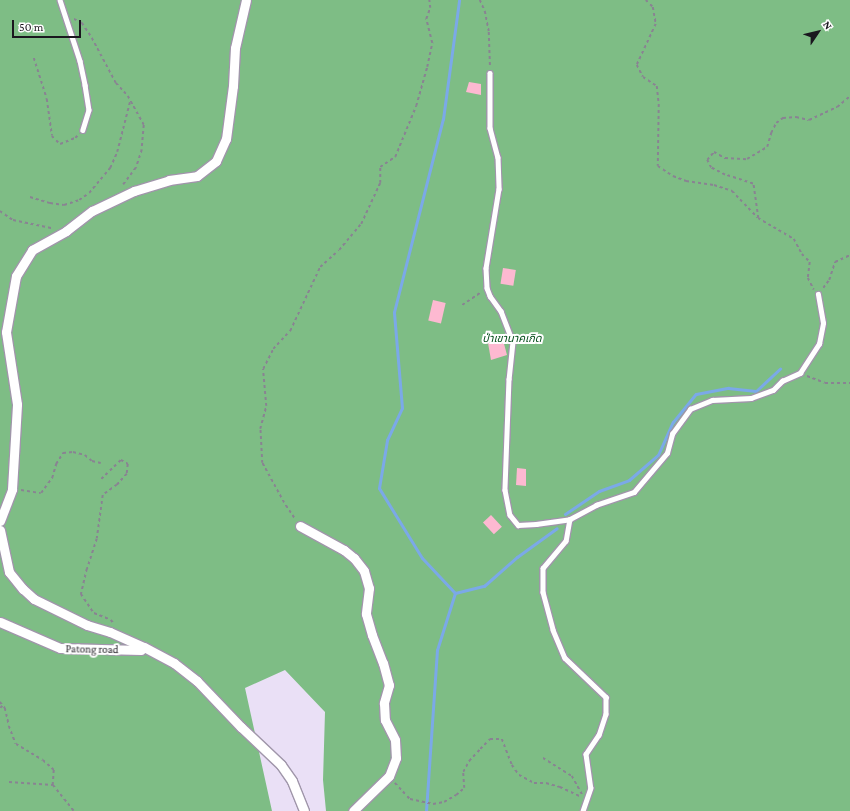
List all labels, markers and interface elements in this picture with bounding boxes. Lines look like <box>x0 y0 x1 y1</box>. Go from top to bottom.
scale bar <box>14 12 83 38</box>
north arrow <box>798 12 838 52</box>
text: N <box>821 19 835 32</box>
text: 50 m <box>19 20 43 34</box>
park label: ป่าเขานาคเกิด <box>482 331 542 345</box>
street label: Patong road <box>66 642 118 656</box>

